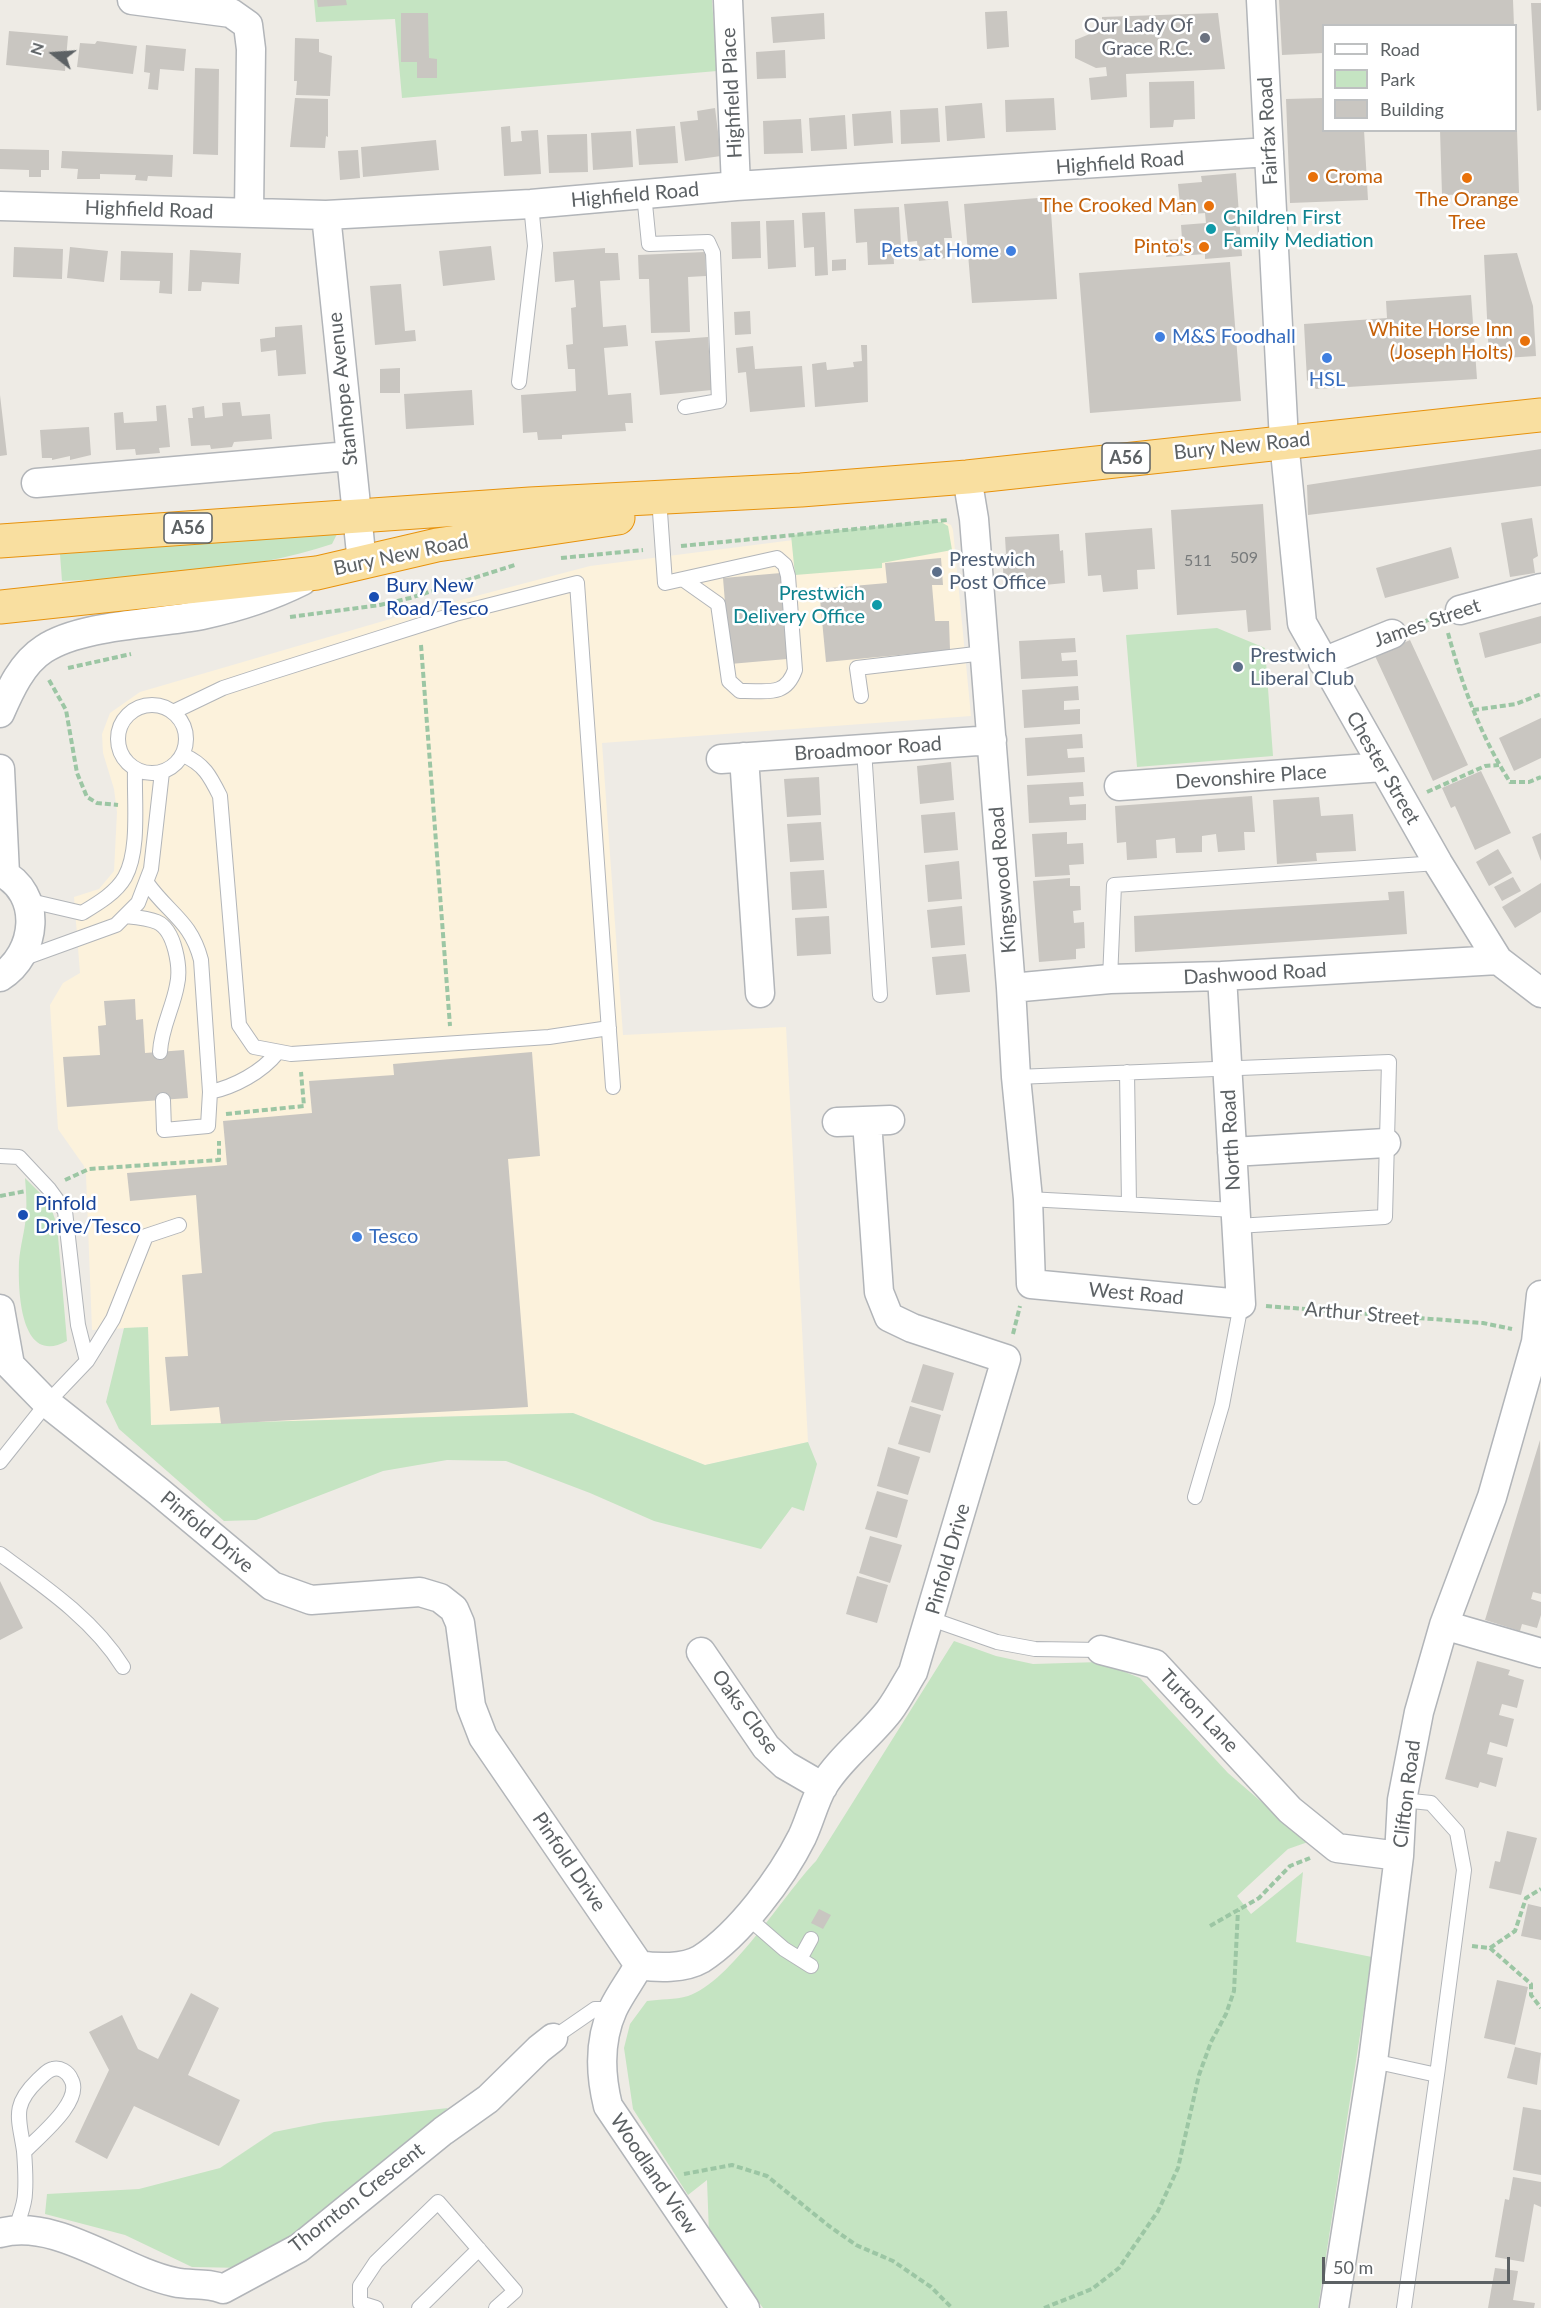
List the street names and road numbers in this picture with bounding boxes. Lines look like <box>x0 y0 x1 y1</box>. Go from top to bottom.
street label: Highfield Place <box>717 27 747 159</box>
street label: Fairfax Road <box>1253 76 1283 186</box>
street label: Highfield Road <box>1055 147 1185 179</box>
street label: Highfield Road <box>570 177 700 213</box>
street label: Highfield Road <box>84 196 214 224</box>
street label: Stanhope Avenue <box>323 311 363 467</box>
street label: Bury New Road <box>1173 427 1311 465</box>
road number: A56 <box>1102 443 1150 473</box>
road number: A56 <box>164 513 212 543</box>
street label: Bury New Road <box>331 529 471 581</box>
street label: James Street <box>1370 594 1484 652</box>
street label: Chester Street <box>1341 707 1425 829</box>
street label: Broadmoor Road <box>793 732 943 766</box>
street label: Devonshire Place <box>1175 760 1327 794</box>
street label: Kingswood Road <box>985 806 1021 954</box>
street label: Dashwood Road <box>1183 958 1327 990</box>
street label: North Road <box>1216 1089 1246 1191</box>
street label: West Road <box>1087 1278 1185 1310</box>
street label: Arthur Street <box>1304 1297 1420 1331</box>
street label: Pinfold Drive <box>155 1486 259 1578</box>
street label: Pinfold Drive <box>921 1501 975 1617</box>
street label: Turton Lane <box>1154 1664 1244 1758</box>
street label: Oaks Close <box>706 1665 784 1759</box>
street label: Clifton Road <box>1388 1739 1426 1849</box>
street label: Pinfold Drive <box>527 1808 611 1916</box>
street label: Woodland View <box>605 2109 703 2239</box>
street label: Thornton Crescent <box>285 2138 429 2258</box>

